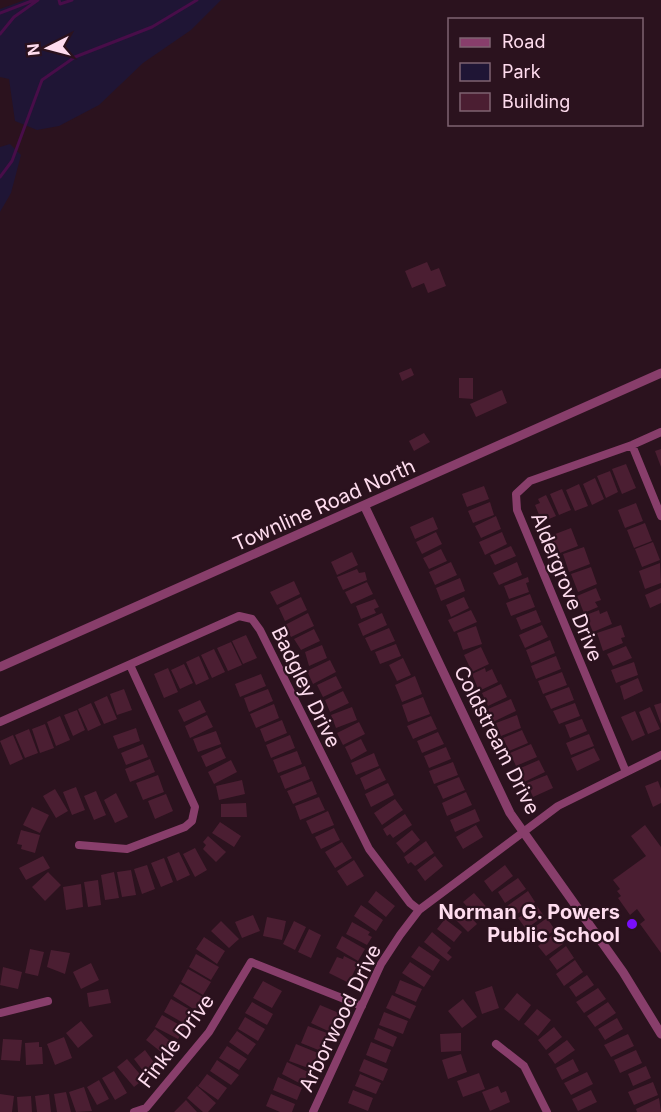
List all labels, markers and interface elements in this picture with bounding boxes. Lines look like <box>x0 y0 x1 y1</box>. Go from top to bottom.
north arrow <box>18 18 78 78</box>
legend <box>448 18 643 126</box>
text: Road <box>502 31 545 52</box>
text: N <box>22 42 44 57</box>
text: Park <box>502 61 541 82</box>
text: Building <box>502 91 570 112</box>
street label: Townline Road North <box>229 454 419 556</box>
street label: Aldergrove Drive <box>526 509 608 665</box>
street label: Badgley Drive <box>266 623 346 751</box>
street label: Coldstream Drive <box>449 662 545 818</box>
place label: Norman G. Powers Public School <box>439 900 620 947</box>
marker: Norman G. Powers Public School <box>625 917 639 931</box>
street label: Arborwood Drive <box>294 940 386 1096</box>
street label: Finkle Drive <box>133 989 219 1093</box>

